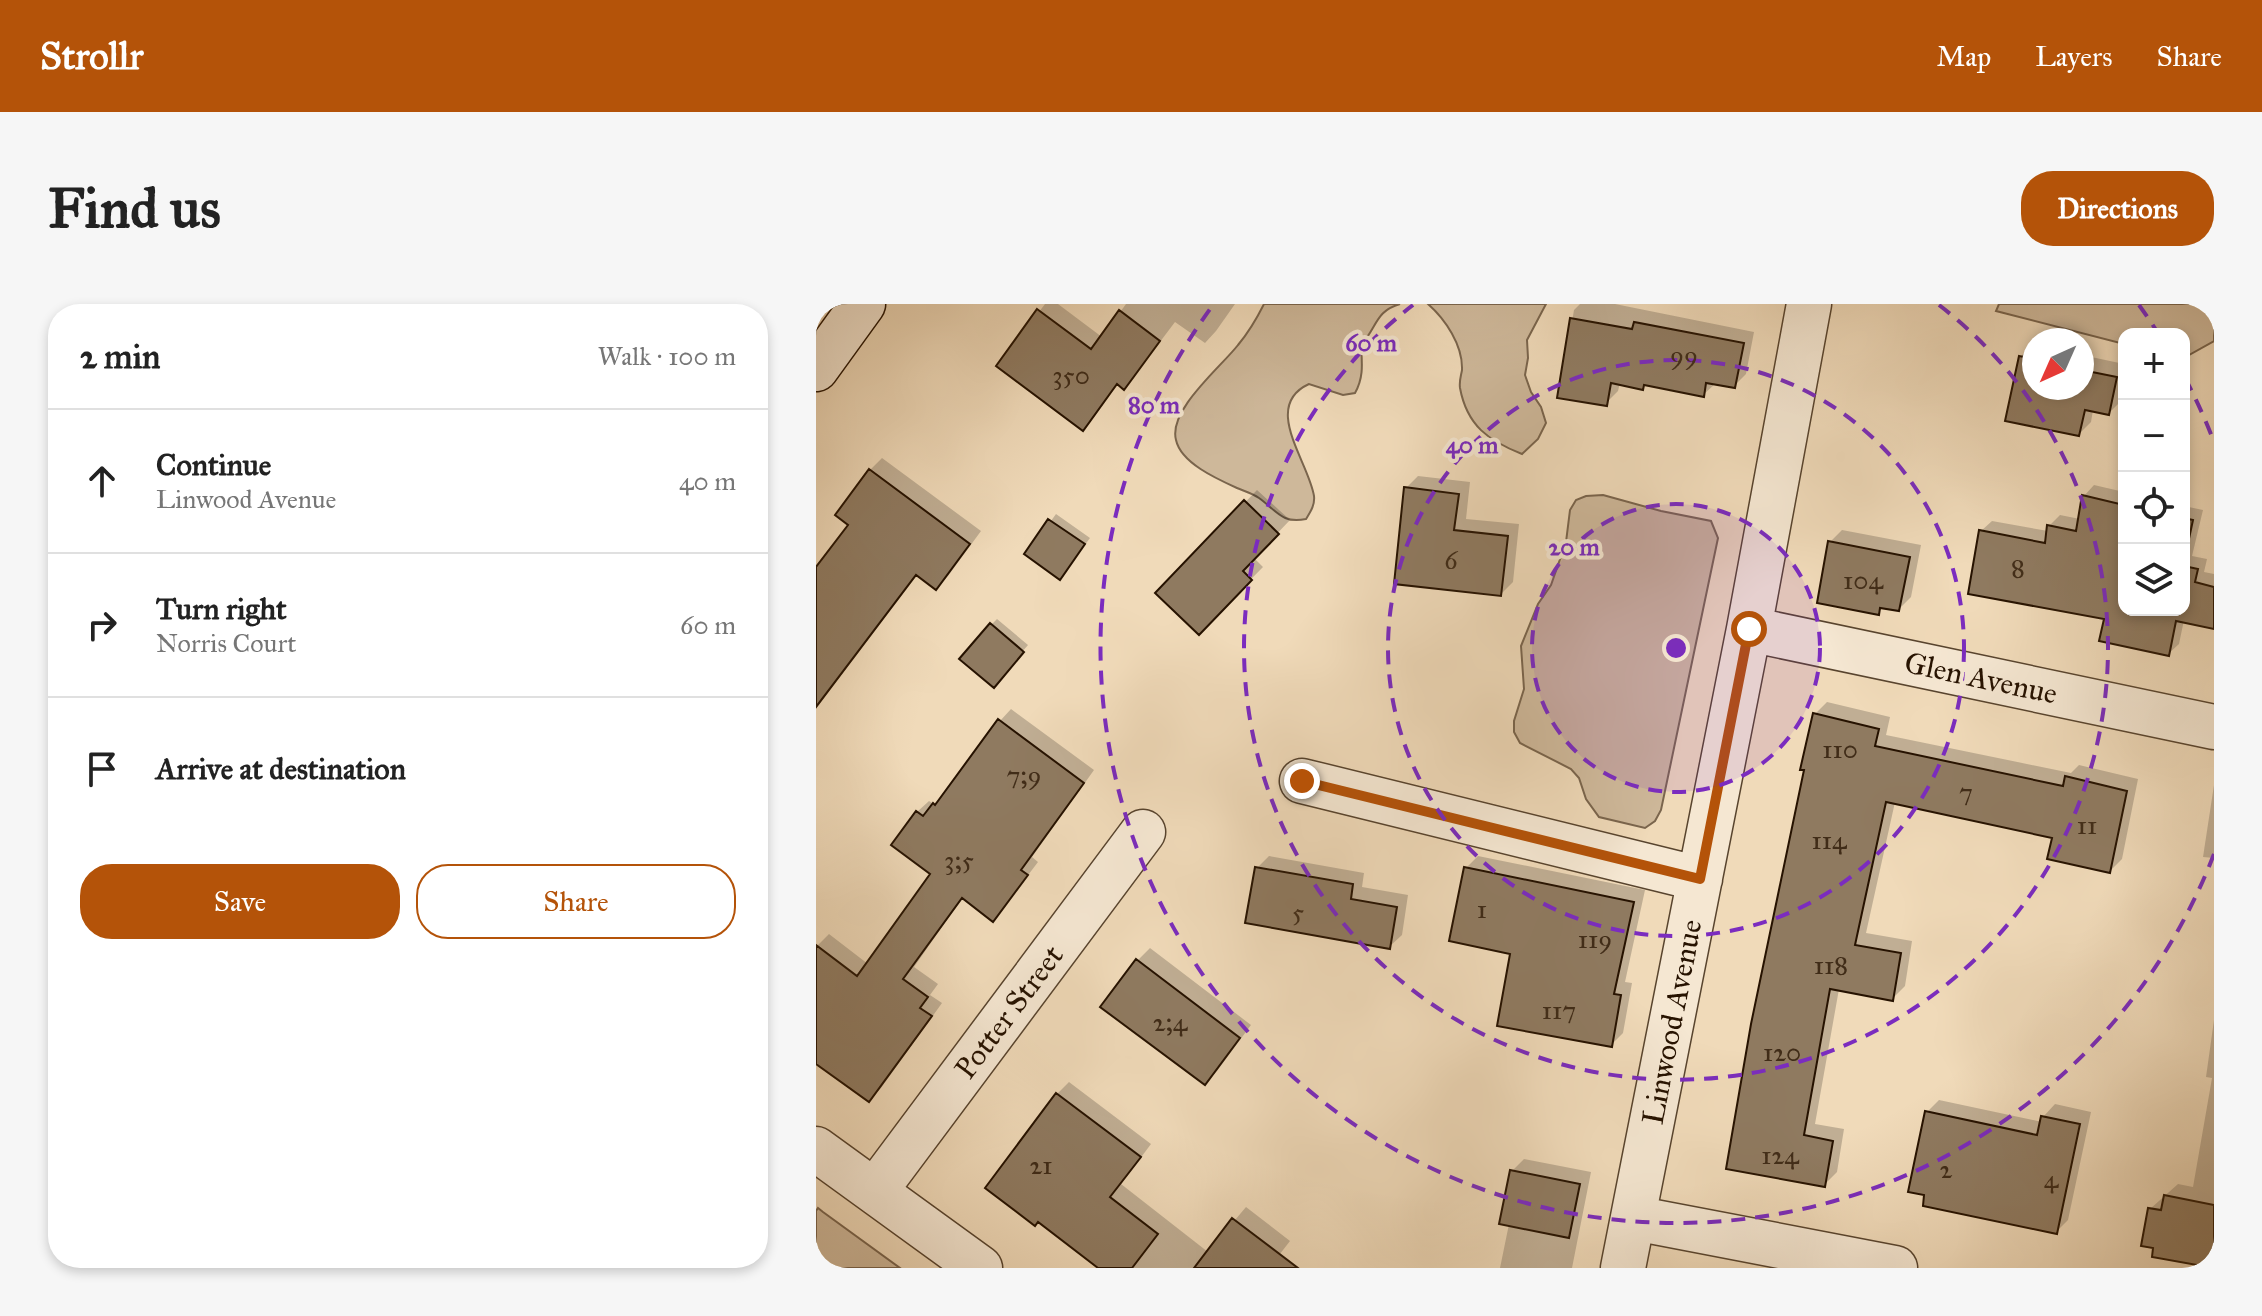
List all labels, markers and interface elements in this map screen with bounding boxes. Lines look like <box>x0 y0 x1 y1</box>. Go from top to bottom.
text: Strollr <box>40 33 143 79</box>
text: Map <box>1936 39 1991 74</box>
text: Layers <box>2035 39 2113 74</box>
text: Share <box>2157 39 2222 74</box>
button: Directions <box>2021 171 2214 246</box>
text: Find us <box>48 174 221 242</box>
text: 60 m <box>1345 328 1398 358</box>
north arrow <box>2022 328 2094 400</box>
map controls <box>2118 328 2190 616</box>
button: + <box>2118 328 2190 400</box>
text: 2 min <box>80 336 160 377</box>
house number: 99 <box>1670 339 1698 371</box>
text: Walk · 100 m <box>598 340 736 372</box>
house number: 350 <box>1052 359 1090 391</box>
text: 80 m <box>1128 390 1181 420</box>
button: − <box>2118 400 2190 472</box>
text: 40 m <box>1446 430 1499 460</box>
text: Continue <box>156 447 271 483</box>
icon: ahead <box>80 459 124 503</box>
text: 40 m <box>679 465 736 497</box>
button: locate <box>2118 472 2190 544</box>
text: Linwood Avenue <box>156 483 336 515</box>
text: 20 m <box>1548 532 1600 562</box>
house number: 6 <box>1444 544 1458 576</box>
button: layers <box>2118 544 2190 616</box>
house number: 8 <box>2011 552 2025 584</box>
house number: 104 <box>1843 564 1883 596</box>
text: Turn right <box>156 591 287 627</box>
icon: right <box>80 603 124 647</box>
text: 60 m <box>680 609 736 641</box>
route start <box>1731 611 1767 647</box>
text: Norris Court <box>156 627 296 659</box>
centre of rings <box>1662 634 1690 662</box>
street label: Glen Avenue <box>1901 644 2061 712</box>
house number: 110 <box>1822 733 1858 765</box>
icon: arrive <box>80 747 124 791</box>
text: Arrive at destination <box>156 751 406 787</box>
house number: 7;9 <box>1006 759 1042 791</box>
route end <box>1284 763 1320 799</box>
house number: 7 <box>1959 776 1973 808</box>
house number: 11 <box>2077 809 2097 841</box>
house number: 114 <box>1811 824 1847 856</box>
house number: 3;5 <box>944 844 974 876</box>
button: Save <box>80 864 400 939</box>
button: Share <box>416 864 736 939</box>
house number: 1 <box>1477 893 1487 925</box>
house number: 5 <box>1292 896 1304 928</box>
street label: Linwood Avenue <box>1634 916 1710 1128</box>
house number: 119 <box>1578 923 1612 955</box>
street label: Potter Street <box>947 938 1071 1086</box>
house number: 118 <box>1814 949 1848 981</box>
house number: 117 <box>1542 994 1576 1026</box>
house number: 2;4 <box>1153 1006 1188 1038</box>
house number: 120 <box>1763 1036 1801 1068</box>
house number: 124 <box>1761 1139 1799 1171</box>
house number: 21 <box>1029 1149 1053 1181</box>
house number: 2 <box>1940 1153 1953 1185</box>
house number: 4 <box>2044 1163 2059 1195</box>

